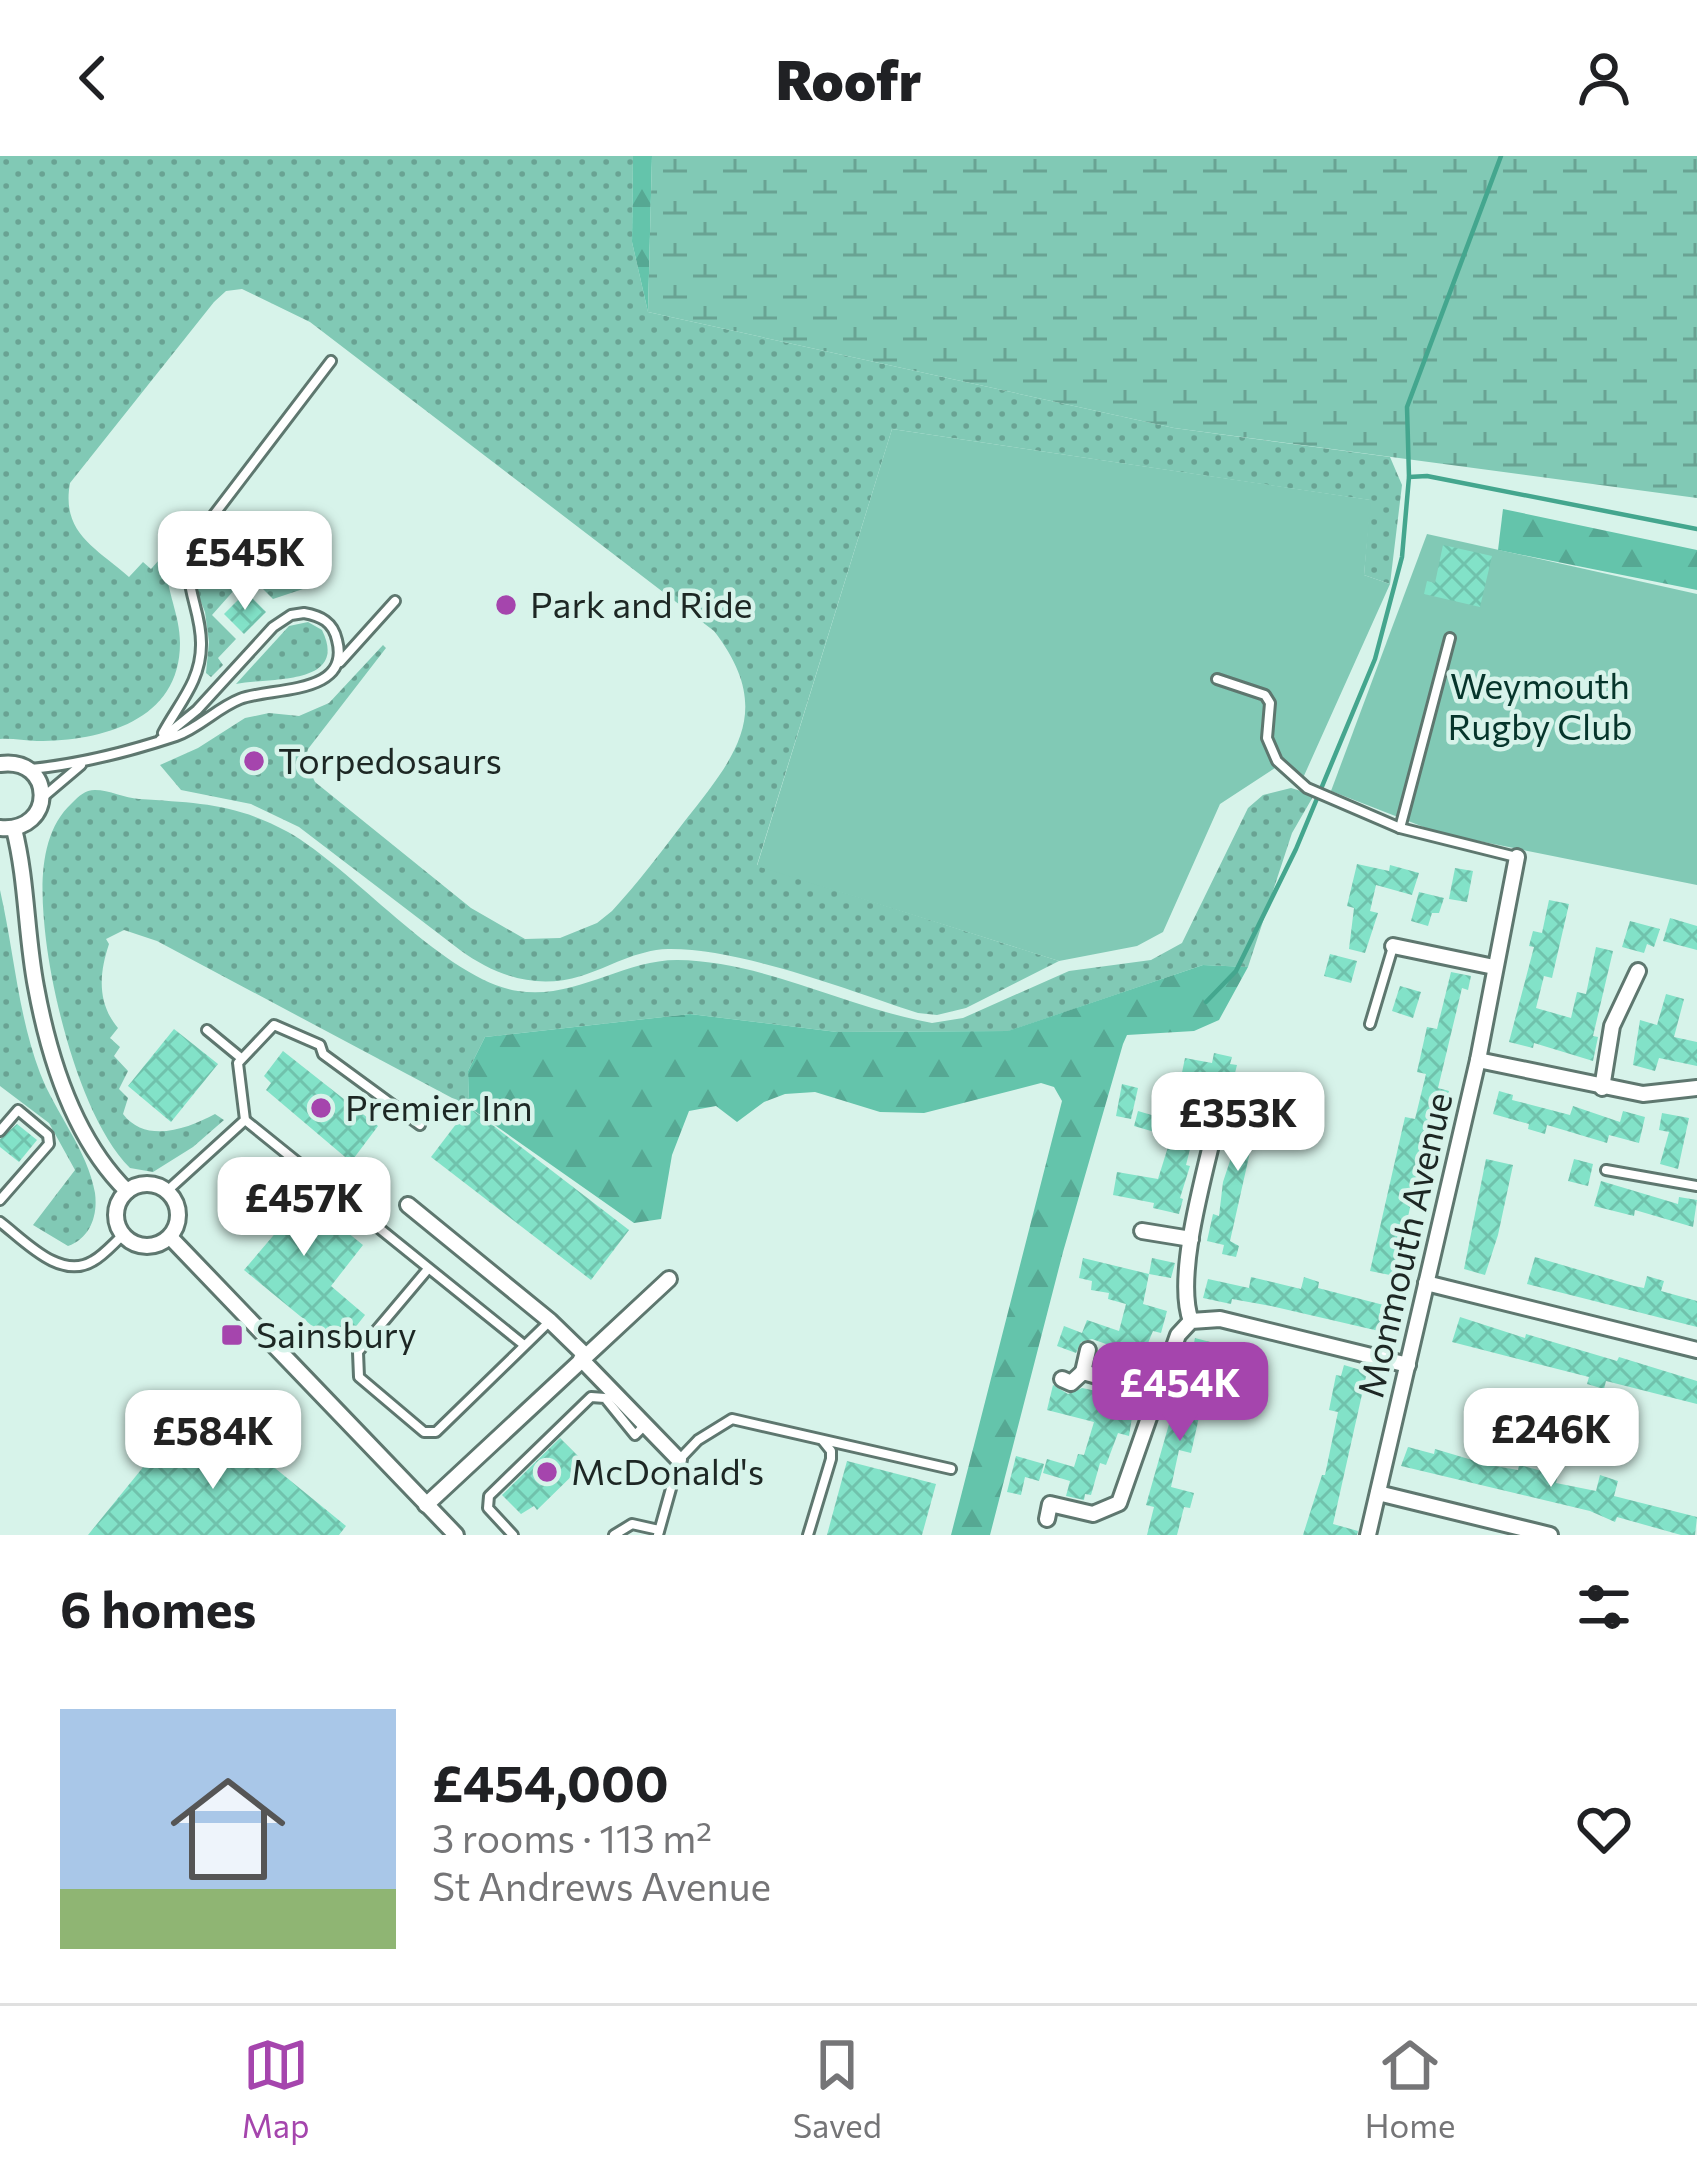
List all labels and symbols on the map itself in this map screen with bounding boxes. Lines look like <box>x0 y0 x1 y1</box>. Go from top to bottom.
pin: £545K <box>161 511 329 613</box>
place label: Park and Ride <box>530 581 753 625</box>
marker: Park and Ride <box>493 592 519 618</box>
park label: Weymouth Rugby Club <box>1447 662 1633 747</box>
place label: Torpedosaurs <box>278 737 502 781</box>
marker: Torpedosaurs <box>241 748 267 774</box>
pin: £353K <box>1154 1072 1322 1174</box>
place label: Premier Inn <box>345 1084 533 1128</box>
street label: Monmouth Avenue <box>1347 1088 1460 1401</box>
marker: Premier Inn <box>308 1095 334 1121</box>
pin: £457K <box>220 1157 388 1259</box>
place label: Sainsbury <box>256 1311 417 1355</box>
marker: Sainsbury <box>219 1322 245 1348</box>
pin: £454K <box>1096 1342 1264 1444</box>
pin: £246K <box>1467 1388 1635 1490</box>
pin: £584K <box>129 1390 297 1492</box>
place label: McDonald's <box>571 1448 764 1492</box>
marker: McDonald's <box>534 1459 560 1485</box>

